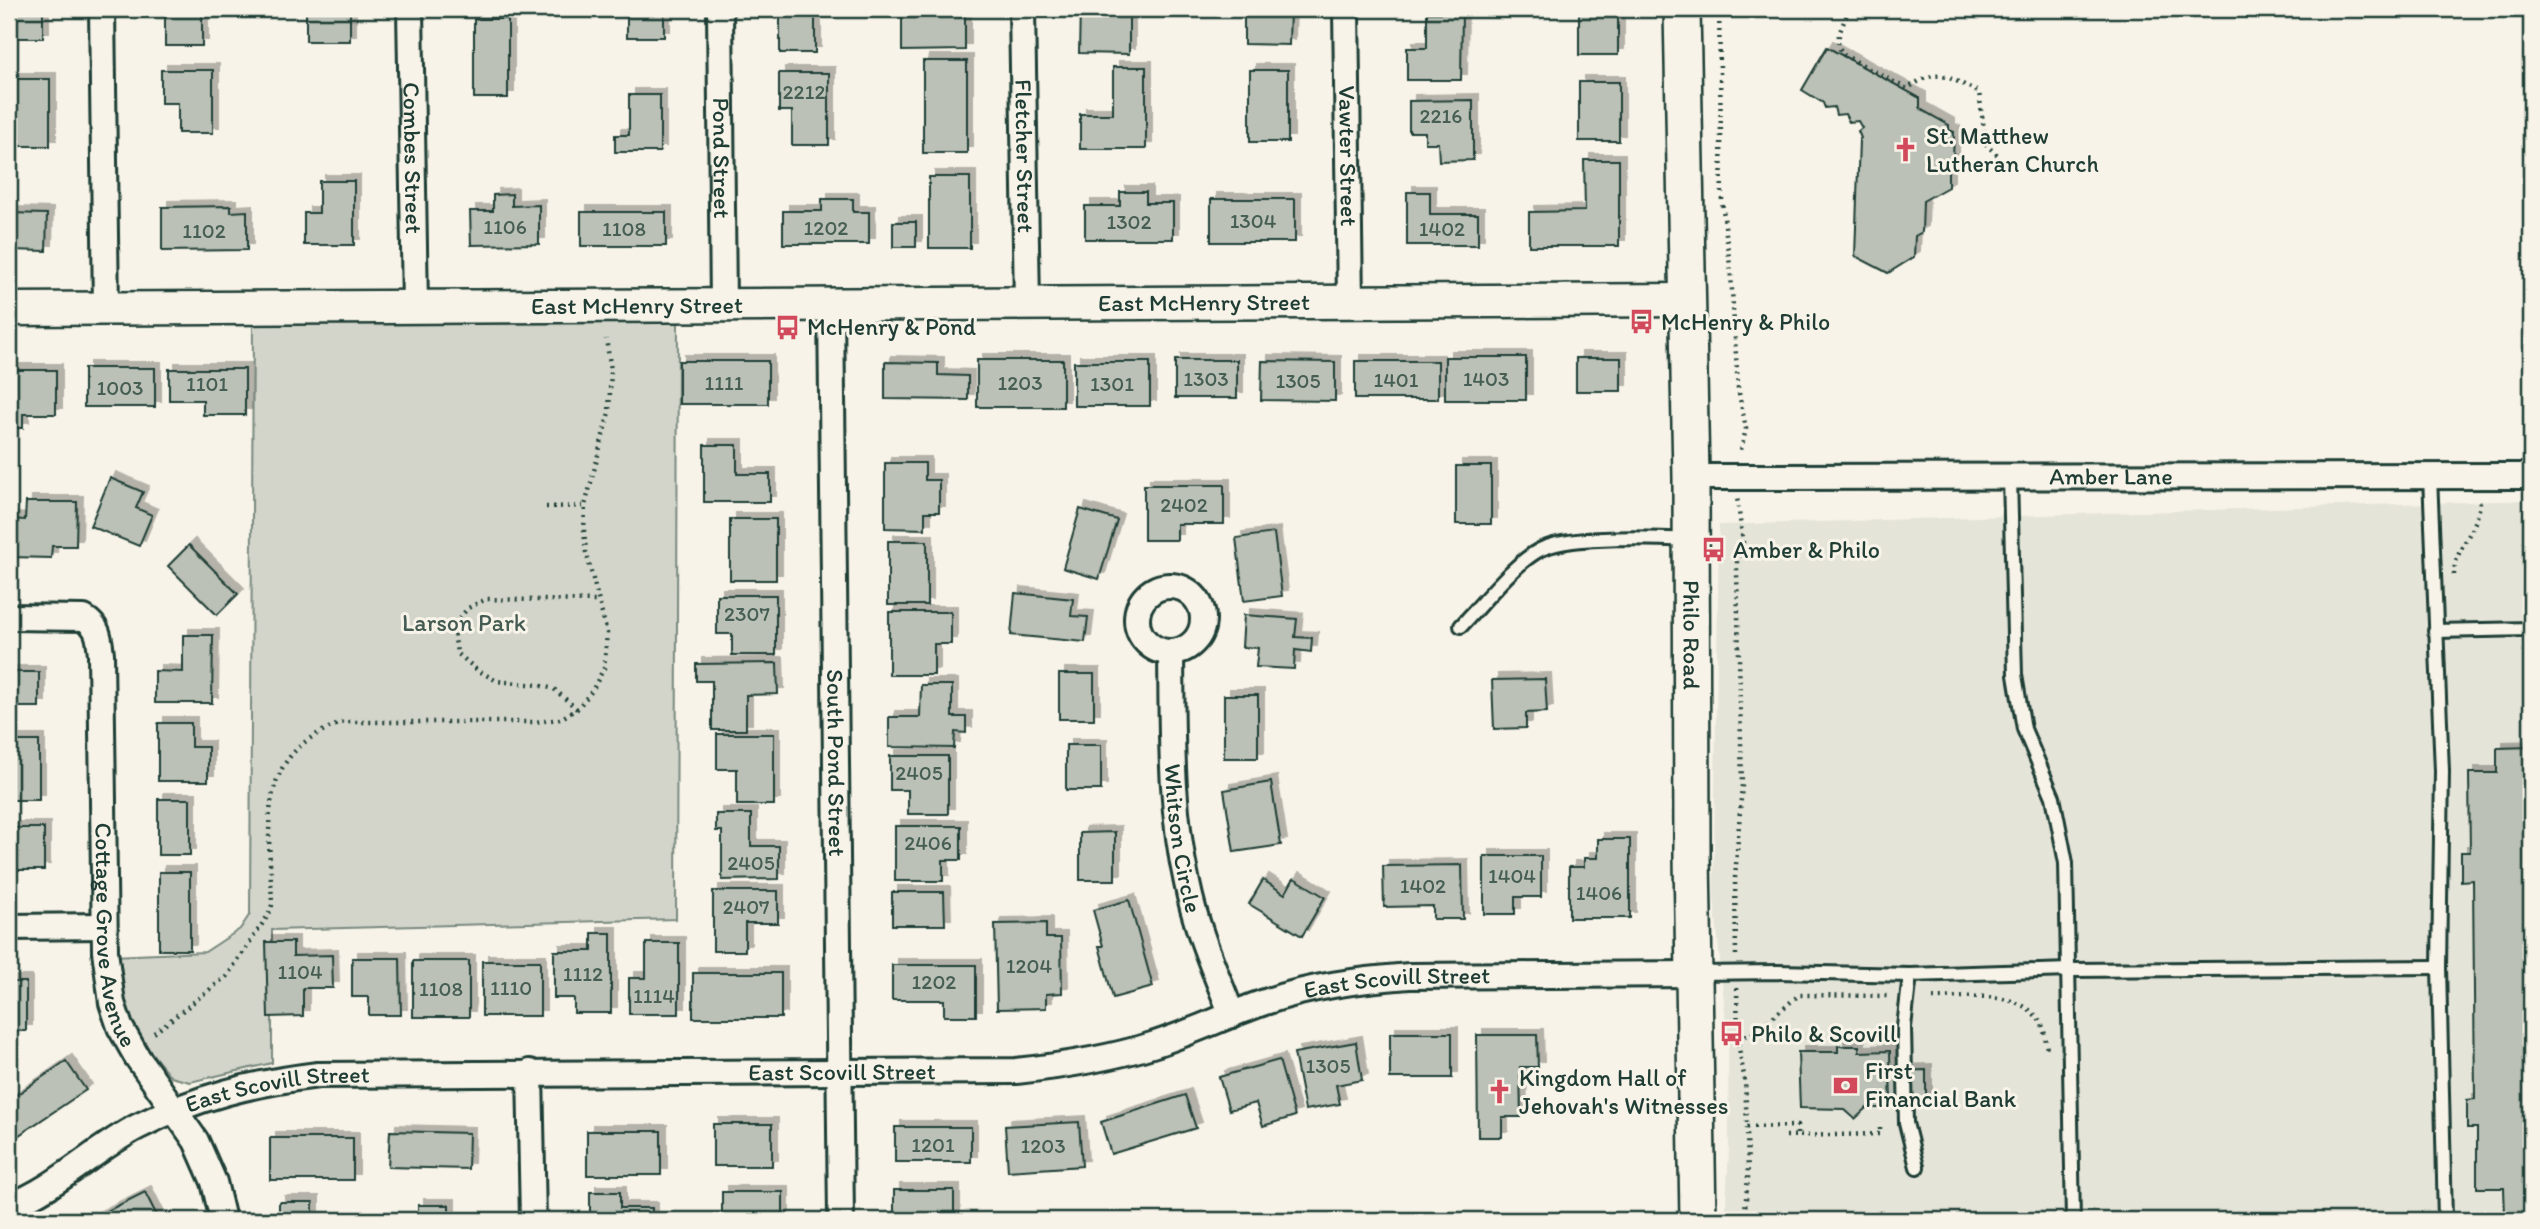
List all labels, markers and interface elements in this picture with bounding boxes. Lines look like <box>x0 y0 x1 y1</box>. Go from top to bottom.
house number: 2212 <box>783 79 825 104</box>
street label: Fletcher Street <box>1009 79 1041 233</box>
street label: Combes Street <box>397 82 429 234</box>
street label: Vawter Street <box>1333 85 1364 227</box>
street label: Pond Street <box>707 97 737 219</box>
house number: 2216 <box>1420 103 1462 128</box>
place label: St. Matthew Lutheran Church <box>1926 121 2099 178</box>
church icon: St. Matthew Lutheran Church <box>1892 136 1920 164</box>
house number: 1304 <box>1230 208 1277 233</box>
house number: 1302 <box>1106 209 1152 234</box>
house number: 1106 <box>483 214 527 239</box>
house number: 1202 <box>804 215 848 240</box>
house number: 1108 <box>602 216 646 241</box>
house number: 1402 <box>1419 216 1465 241</box>
house number: 1102 <box>182 218 226 243</box>
street label: East McHenry Street <box>1098 287 1310 317</box>
street label: East McHenry Street <box>531 290 743 320</box>
place label: McHenry & Philo <box>1661 307 1830 336</box>
bus stop icon: McHenry & Philo <box>1627 308 1655 336</box>
place label: McHenry & Pond <box>807 312 976 341</box>
bus stop icon: McHenry & Pond <box>773 313 801 341</box>
house number: 1303 <box>1183 366 1229 391</box>
house number: 1403 <box>1463 366 1509 391</box>
house number: 1401 <box>1373 367 1419 392</box>
house number: 1305 <box>1275 368 1321 393</box>
house number: 1111 <box>705 370 744 395</box>
house number: 1203 <box>997 370 1043 395</box>
house number: 1101 <box>186 371 228 396</box>
house number: 1301 <box>1090 371 1134 396</box>
house number: 1003 <box>96 375 144 400</box>
street label: Amber Lane <box>2049 461 2173 491</box>
house number: 2402 <box>1160 492 1208 517</box>
place label: Amber & Philo <box>1733 535 1880 564</box>
bus stop icon: Amber & Philo <box>1699 536 1727 564</box>
street label: Philo Road <box>1677 580 1707 690</box>
house number: 2307 <box>724 601 770 626</box>
park label: Larson Park <box>402 608 526 637</box>
street label: South Pond Street <box>821 669 852 857</box>
house number: 2405 <box>895 760 943 785</box>
street label: Whitson Circle <box>1159 763 1209 916</box>
street label: Cottage Grove Avenue <box>89 823 143 1052</box>
house number: 2406 <box>904 830 952 855</box>
house number: 2405 <box>727 850 775 875</box>
house number: 1404 <box>1488 863 1536 888</box>
house number: 1402 <box>1400 873 1446 898</box>
house number: 1406 <box>1576 880 1622 905</box>
house number: 2407 <box>722 894 770 919</box>
house number: 1204 <box>1006 953 1053 978</box>
house number: 1104 <box>277 959 323 984</box>
street label: East Scovill Street <box>1301 960 1490 1004</box>
house number: 1112 <box>563 961 603 986</box>
house number: 1202 <box>912 969 956 994</box>
house number: 1110 <box>490 975 532 1000</box>
house number: 1108 <box>419 976 463 1001</box>
house number: 1114 <box>633 983 675 1008</box>
place label: Philo & Scovill <box>1751 1019 1897 1048</box>
bus stop icon: Philo & Scovill <box>1717 1020 1745 1048</box>
house number: 1305 <box>1305 1053 1351 1078</box>
street label: East Scovill Street <box>748 1056 936 1087</box>
place label: First Financial Bank <box>1865 1056 2017 1113</box>
street label: East Scovill Street <box>181 1060 370 1119</box>
place label: Kingdom Hall of Jehovah's Witnesses <box>1519 1063 1729 1120</box>
bank icon: First Financial Bank <box>1831 1071 1859 1099</box>
church icon: Kingdom Hall of Jehovah's Witnesses <box>1485 1078 1513 1106</box>
house number: 1201 <box>911 1132 955 1157</box>
house number: 1203 <box>1020 1133 1066 1158</box>

